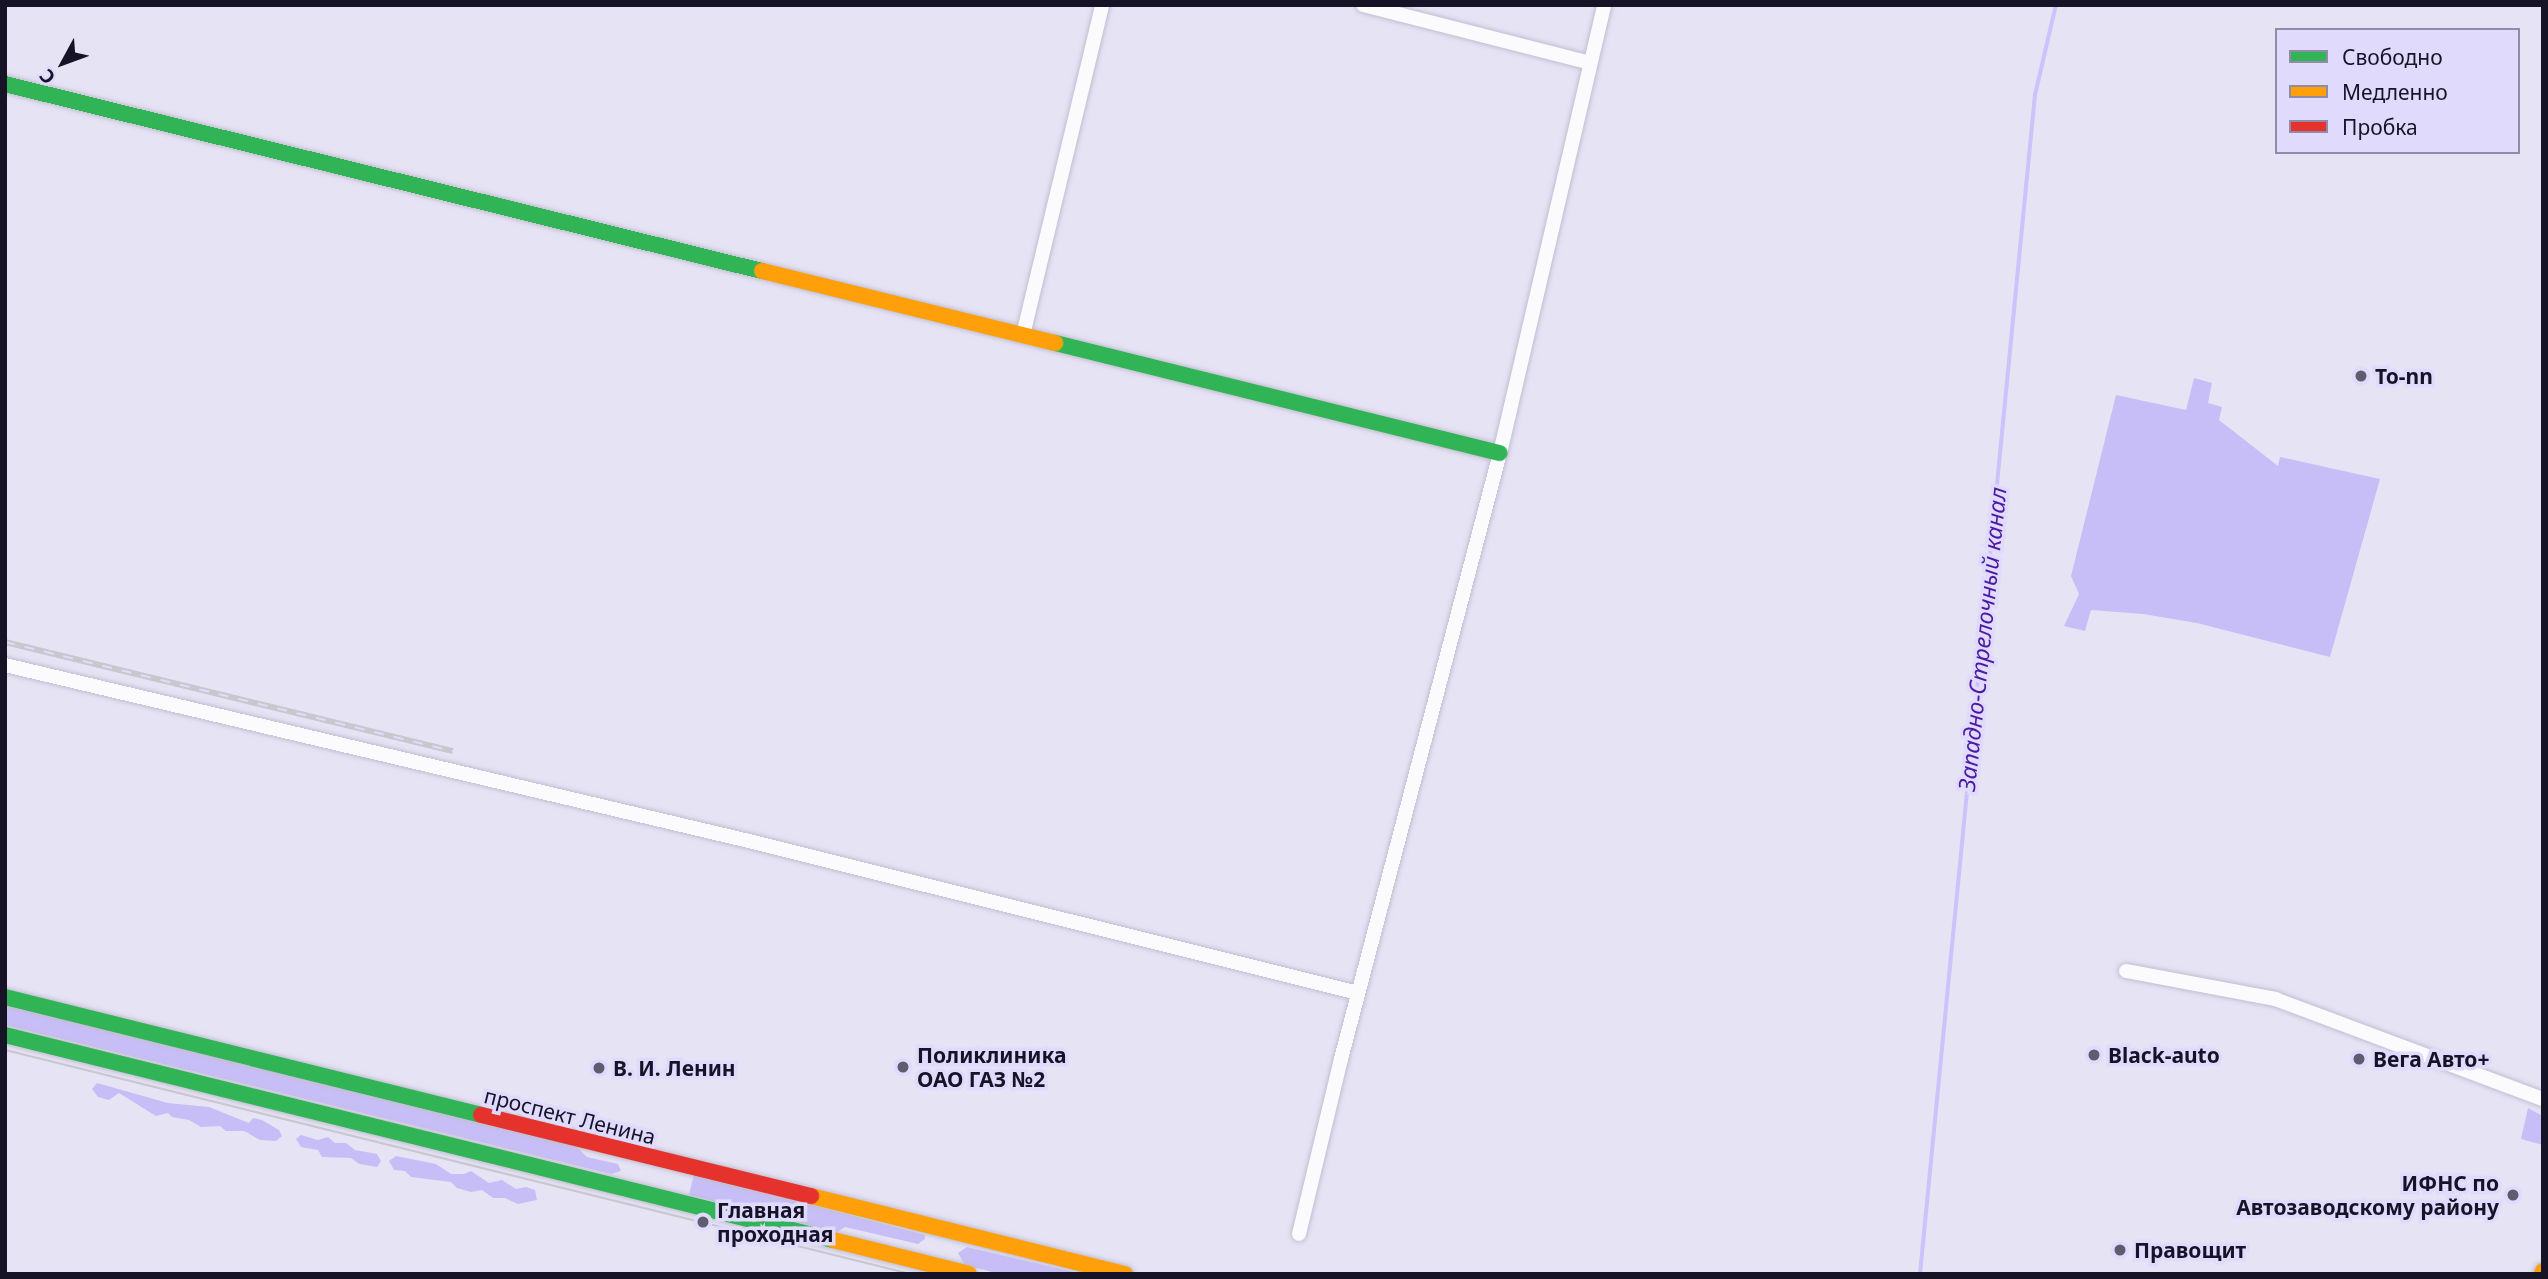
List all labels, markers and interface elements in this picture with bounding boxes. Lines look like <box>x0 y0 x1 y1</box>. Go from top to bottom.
north arrow <box>28 28 98 98</box>
legend <box>2275 28 2520 154</box>
text: Свободно <box>2342 43 2443 71</box>
text: С <box>33 64 61 90</box>
text: Медленно <box>2342 78 2448 106</box>
text: Пробка <box>2342 113 2418 141</box>
place label: To-nn <box>2375 363 2433 389</box>
marker: To-nn <box>2353 368 2369 384</box>
water label: Западно-Стрелочный канал <box>1952 486 2012 792</box>
place label: Поликлиника ОАО ГАЗ №2 <box>917 1042 1066 1092</box>
place label: Black-auto <box>2108 1042 2220 1068</box>
place label: Вега Авто+ <box>2373 1046 2489 1072</box>
marker: Black-auto <box>2086 1047 2102 1063</box>
marker: Вега Авто+ <box>2351 1051 2367 1067</box>
place label: В. И. Ленин <box>613 1055 736 1081</box>
marker: Поликлиника ОАО ГАЗ №2 <box>895 1059 911 1075</box>
marker: В. И. Ленин <box>591 1060 607 1076</box>
street label: проспект Ленина <box>482 1083 658 1149</box>
place label: ИФНС по Автозаводскому району <box>2236 1170 2499 1220</box>
marker: ИФНС по Автозаводскому району <box>2505 1187 2521 1203</box>
place label: Главная проходная <box>717 1197 834 1247</box>
marker: Главная проходная <box>695 1214 711 1230</box>
place label: Правощит <box>2134 1237 2246 1263</box>
marker: Правощит <box>2112 1242 2128 1258</box>

